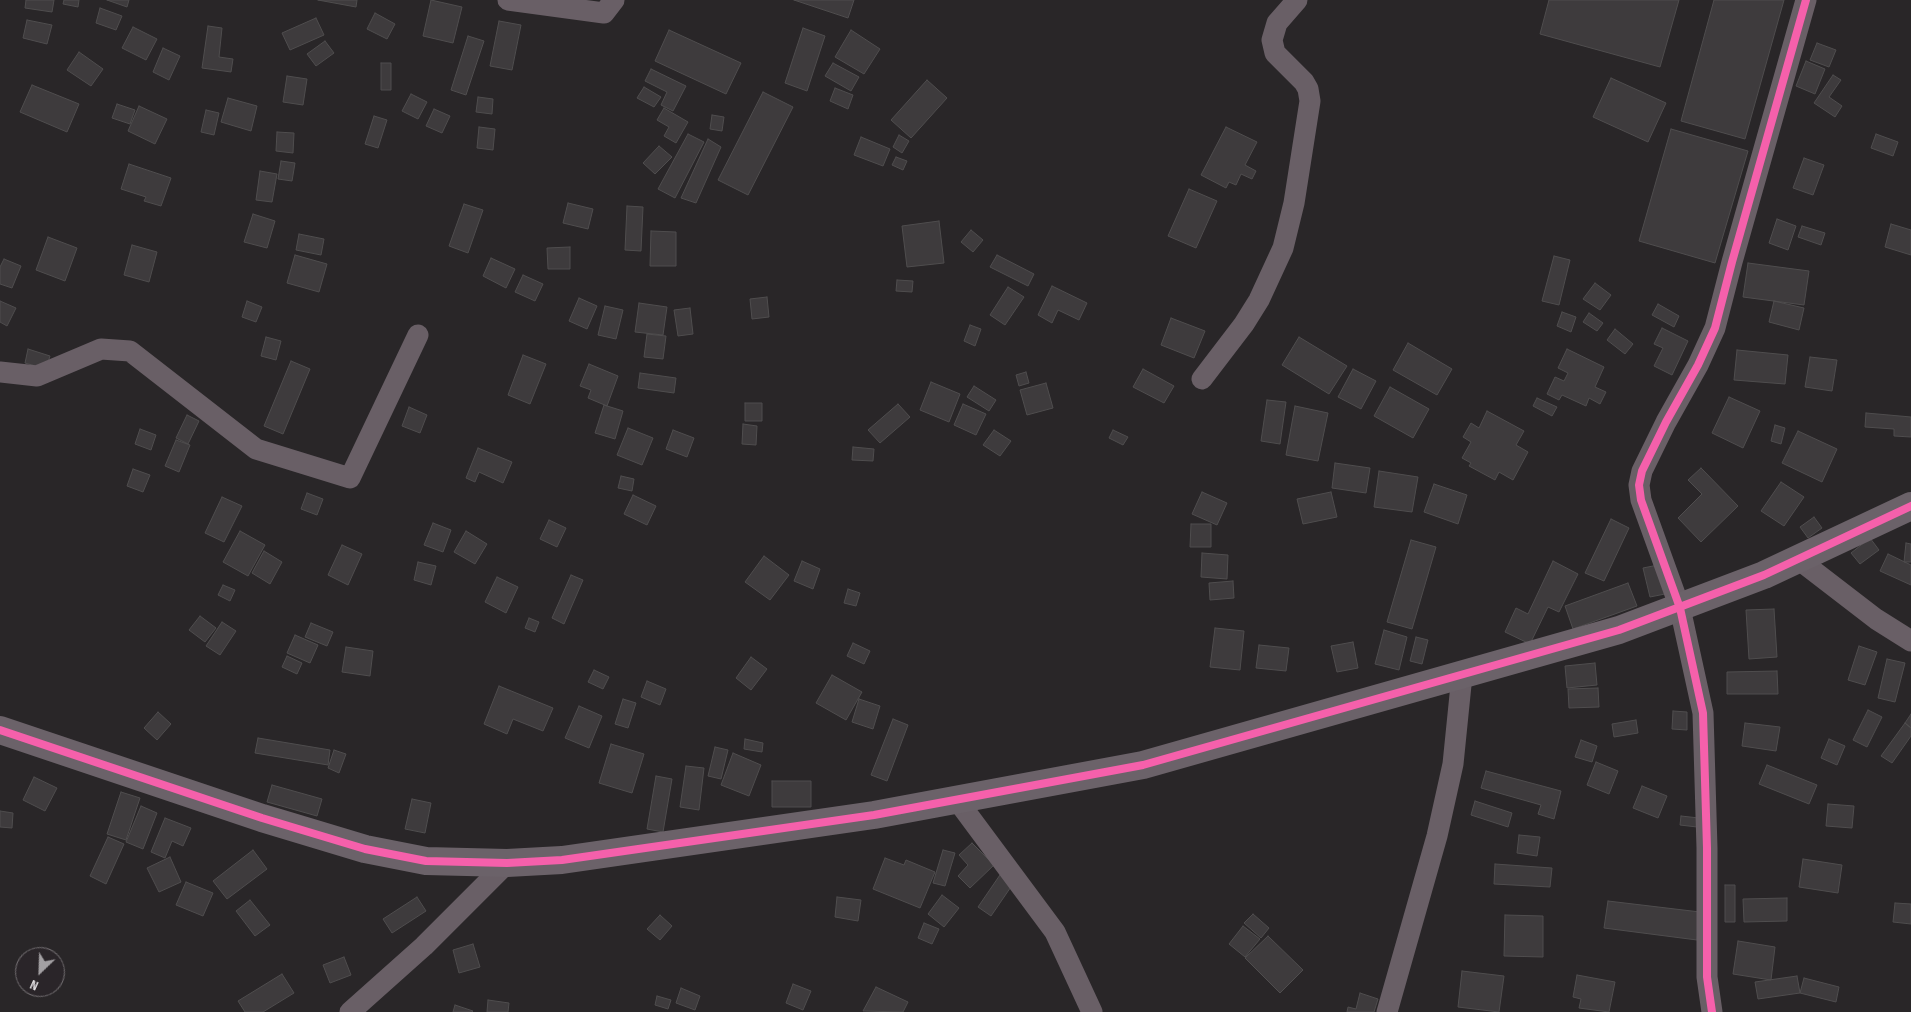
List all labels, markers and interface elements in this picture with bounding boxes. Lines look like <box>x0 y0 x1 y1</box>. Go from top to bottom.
north arrow <box>15 947 65 997</box>
text: N <box>27 976 41 995</box>

